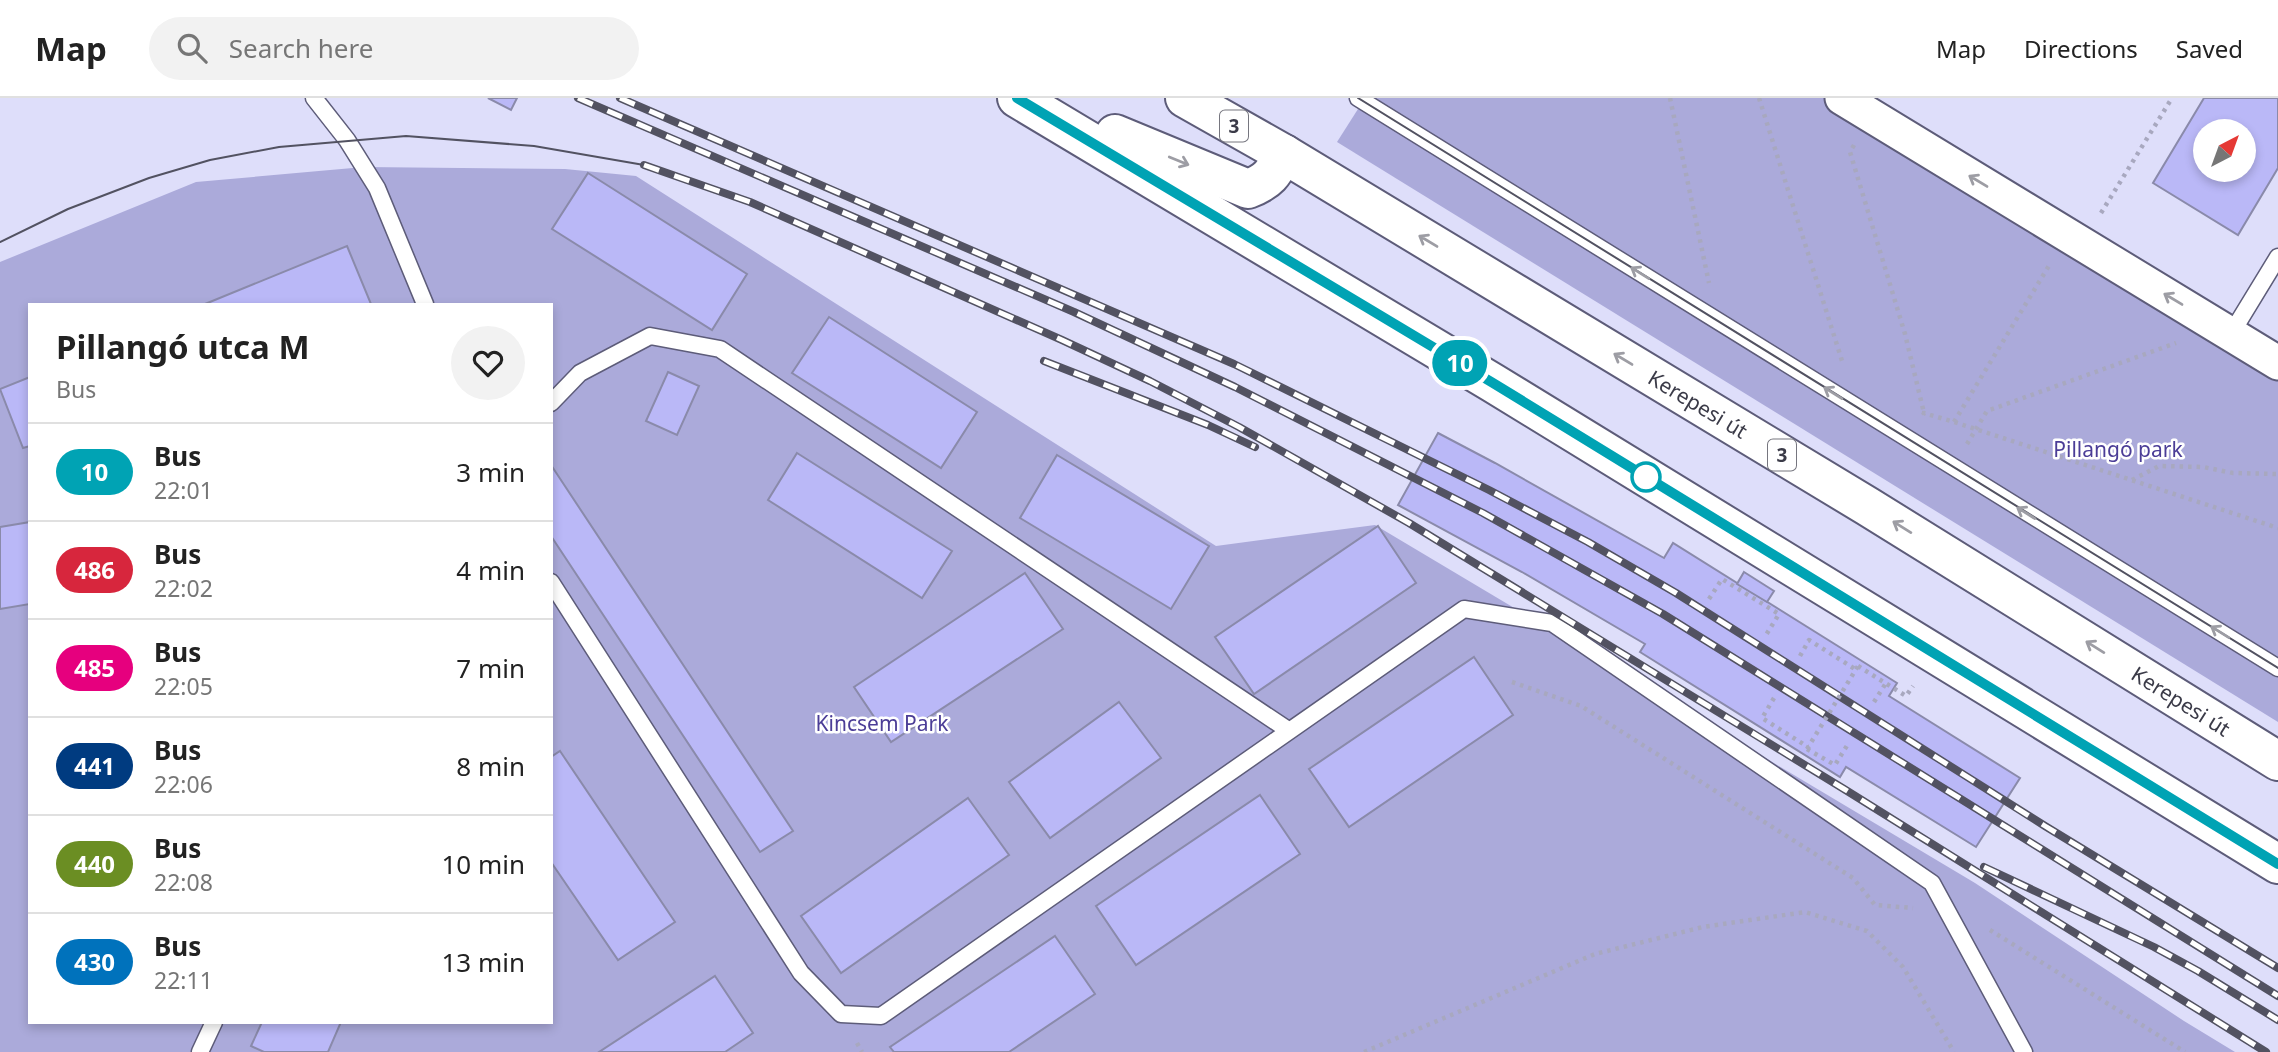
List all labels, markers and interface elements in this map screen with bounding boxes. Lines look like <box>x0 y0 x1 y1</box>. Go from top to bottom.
search box <box>149 17 639 80</box>
text: Map <box>35 26 107 71</box>
icon: search <box>173 29 211 67</box>
text: Search here <box>229 30 373 66</box>
text: Map <box>1936 32 1986 65</box>
text: Directions <box>2024 32 2138 65</box>
text: Saved <box>2176 32 2243 65</box>
road number: 3 <box>1220 110 1248 142</box>
north arrow <box>2193 119 2256 182</box>
map controls <box>2193 119 2256 182</box>
one-way arrow <box>1168 155 1189 168</box>
one-way arrow <box>1969 173 1989 187</box>
one-way arrow <box>1419 234 1439 248</box>
one-way arrow <box>1630 266 1650 280</box>
one-way arrow <box>2163 292 2183 306</box>
text: Pillangó utca M <box>56 324 310 369</box>
button: heart <box>451 326 525 400</box>
line badge: 10 <box>1428 340 1492 386</box>
text: 10 <box>1446 346 1474 379</box>
one-way arrow <box>1614 352 1634 366</box>
street label: Kerepesi út <box>1643 363 1753 445</box>
text: Bus <box>56 373 96 405</box>
one-way arrow <box>1824 386 1844 400</box>
park label: Pillangó park <box>2053 435 2183 463</box>
text: Bus <box>154 438 201 474</box>
road number: 3 <box>1768 440 1796 470</box>
text: 3 min <box>456 454 525 490</box>
text: 10 <box>81 455 108 488</box>
unlabelled marker <box>1631 462 1661 492</box>
text: 22:01 <box>154 474 213 506</box>
one-way arrow <box>2017 505 2037 519</box>
one-way arrow <box>1892 520 1912 534</box>
text: Bus <box>154 536 201 572</box>
text: 4 min <box>456 552 525 588</box>
text: 486 <box>74 553 115 586</box>
text: 22:02 <box>154 572 213 604</box>
one-way arrow <box>2211 625 2230 640</box>
text: Bus <box>154 634 201 670</box>
one-way arrow <box>2086 640 2105 655</box>
text: 7 min <box>456 650 525 686</box>
text: 485 <box>74 651 115 684</box>
street label: Kerepesi út <box>2126 660 2236 743</box>
text: 22:05 <box>154 670 213 702</box>
park label: Kincsem Park <box>816 709 949 737</box>
text: Bus <box>154 732 201 768</box>
text: 8 min <box>456 748 525 784</box>
text: 441 <box>74 749 115 782</box>
text: 22:06 <box>154 768 213 800</box>
text: Bus <box>154 830 201 866</box>
text: 10 min <box>441 846 525 882</box>
text: 440 <box>74 847 115 880</box>
text: 22:08 <box>154 866 213 898</box>
text: Bus <box>154 928 201 964</box>
text: 13 min <box>441 944 525 980</box>
text: 430 <box>74 945 115 978</box>
text: 22:11 <box>154 964 213 996</box>

